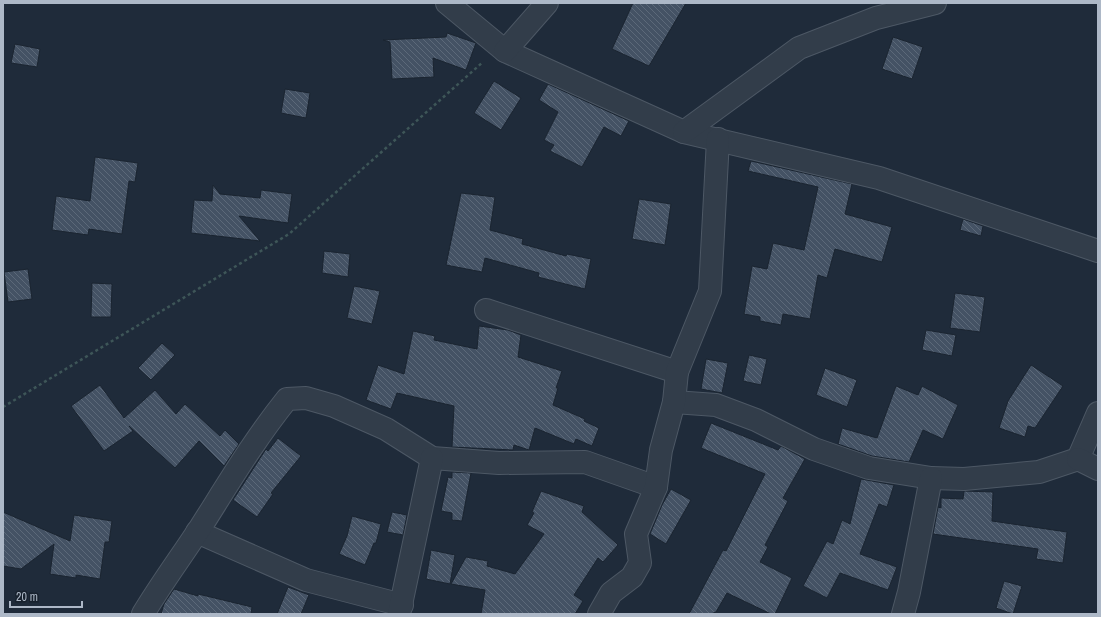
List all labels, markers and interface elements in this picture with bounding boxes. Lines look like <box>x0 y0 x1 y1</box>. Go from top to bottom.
scale bar <box>10 583 82 609</box>
text: 20 m <box>16 589 38 605</box>

